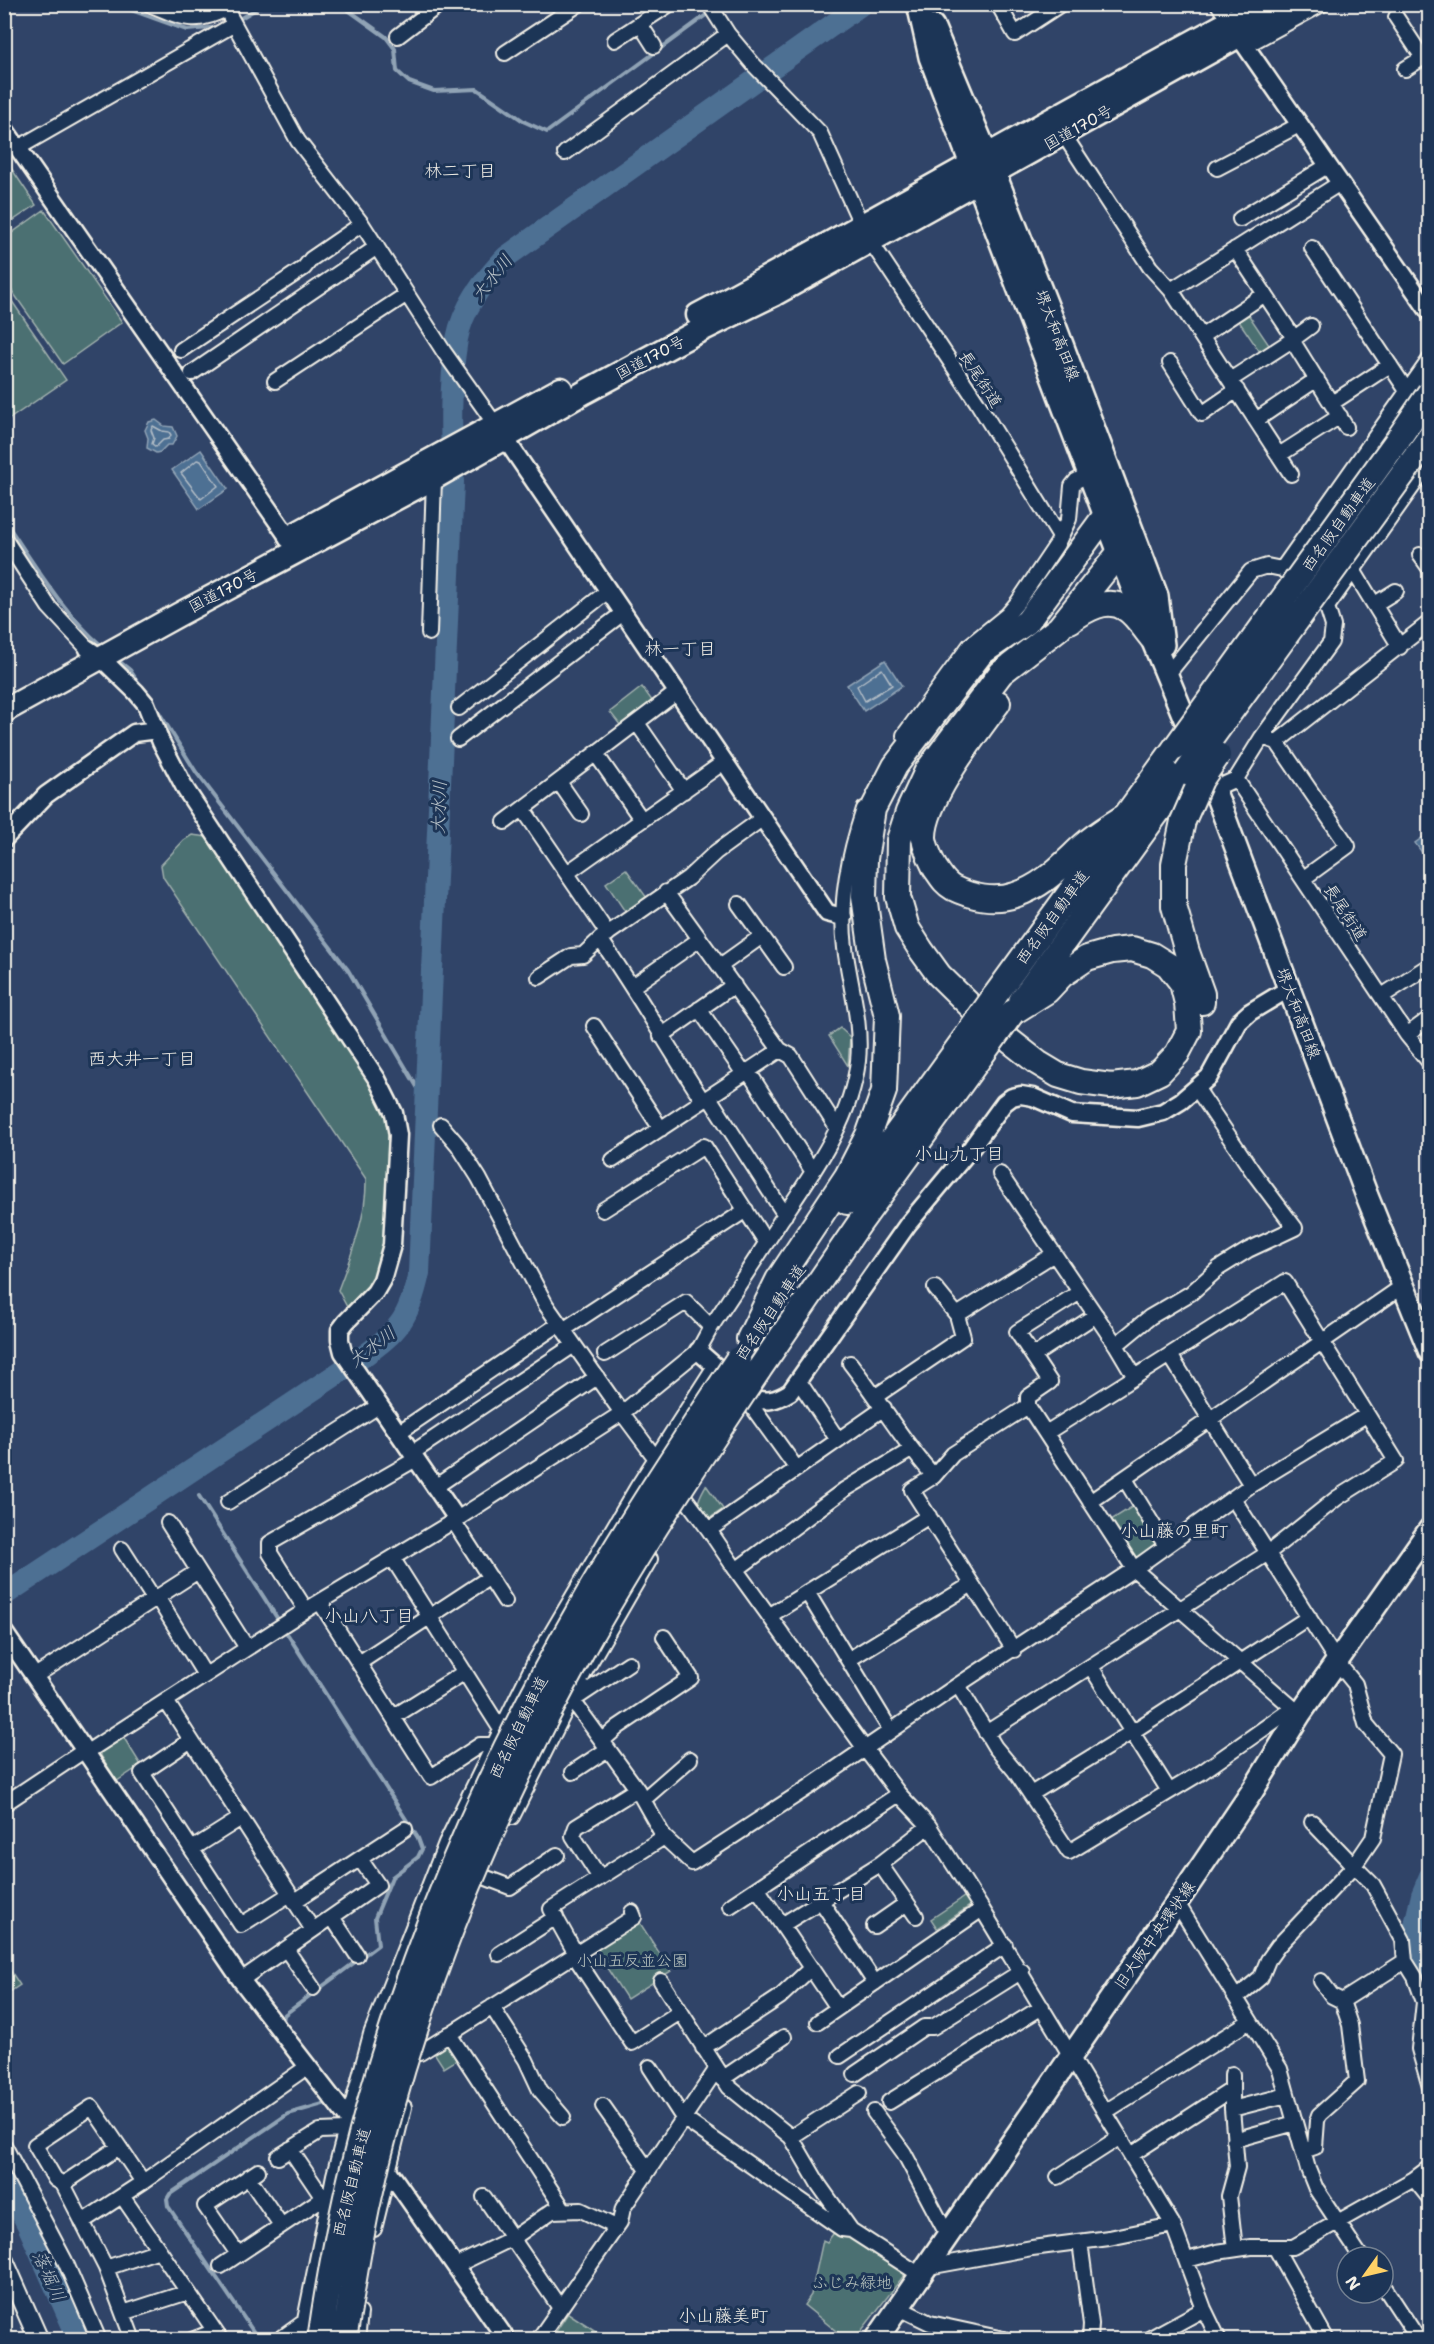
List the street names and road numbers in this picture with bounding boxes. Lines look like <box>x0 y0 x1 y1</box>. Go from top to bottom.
street label: 国道170号 <box>1040 100 1117 155</box>
street label: 堺大和高田線 <box>1031 287 1085 384</box>
street label: 国道170号 <box>612 330 689 385</box>
street label: 長尾街道 <box>954 347 1007 412</box>
street label: 西名阪自動車道 <box>1297 473 1380 576</box>
street label: 国道170号 <box>185 563 262 618</box>
street label: 西名阪自動車道 <box>1011 866 1094 969</box>
street label: 長尾街道 <box>1319 880 1372 945</box>
street label: 堺大和高田線 <box>1272 965 1326 1062</box>
street label: 西名阪自動車道 <box>730 1260 810 1365</box>
street label: 西名阪自動車道 <box>484 1672 552 1782</box>
street label: 旧大阪中央環状線 <box>1109 1877 1200 1994</box>
street label: 西名阪自動車道 <box>328 2125 375 2239</box>

